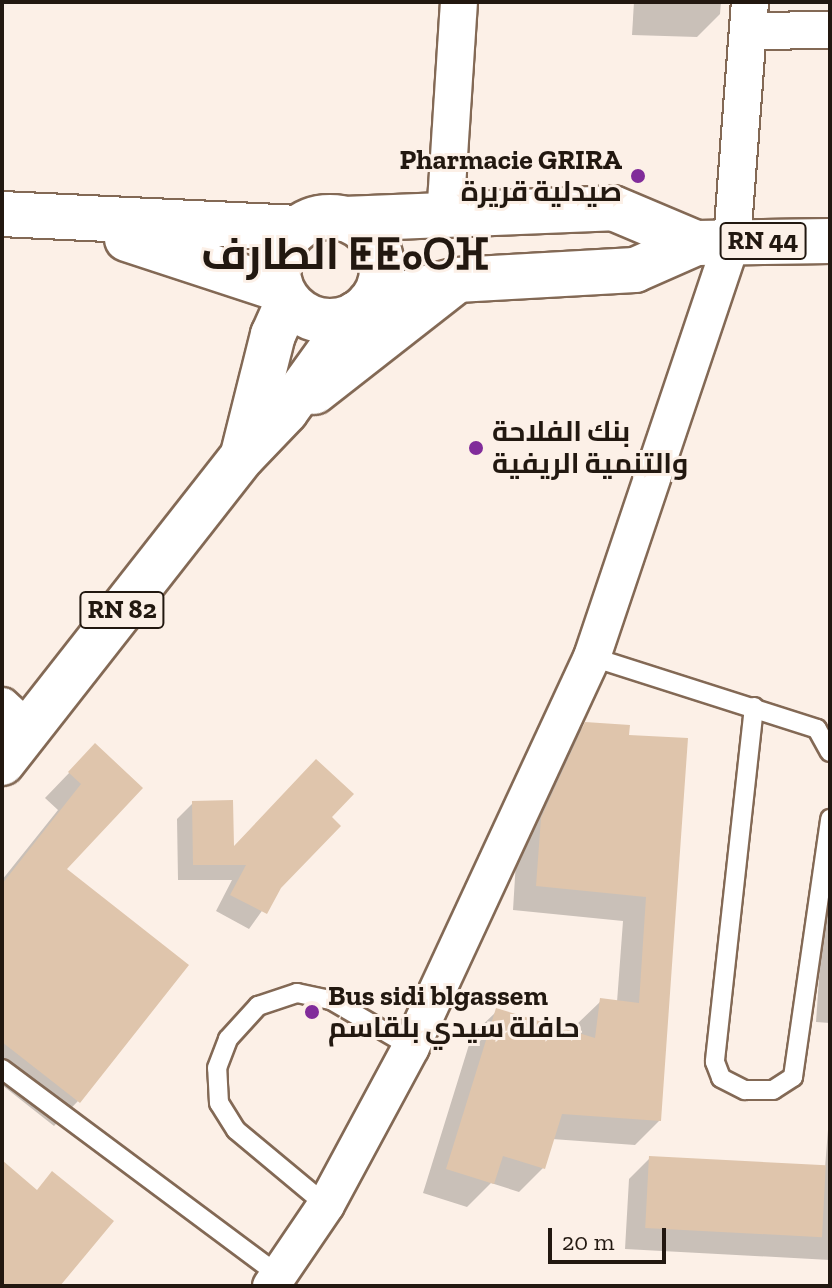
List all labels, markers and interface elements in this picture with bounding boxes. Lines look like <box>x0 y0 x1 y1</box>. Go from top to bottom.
place label: Pharmacie GRIRA صيدلية قريرة <box>400 143 622 209</box>
marker: Pharmacie GRIRA صيدلية قريرة <box>629 167 647 185</box>
road number: RN 44 <box>719 219 807 263</box>
district label: الطارف ⵟⵟⴰⵔⴼ <box>201 228 489 280</box>
place label: بنك الفلاحة والتنمية الريفية <box>492 415 688 481</box>
marker: بنك الفلاحة والتنمية الريفية <box>467 439 485 457</box>
road number: RN 82 <box>78 588 166 632</box>
place label: Bus sidi blgassem حافلة سيدي بلقاسم <box>328 979 580 1045</box>
marker: Bus sidi blgassem حافلة سيدي بلقاسم <box>303 1003 321 1021</box>
scale bar <box>552 1212 670 1262</box>
text: 20 m <box>562 1227 614 1256</box>

